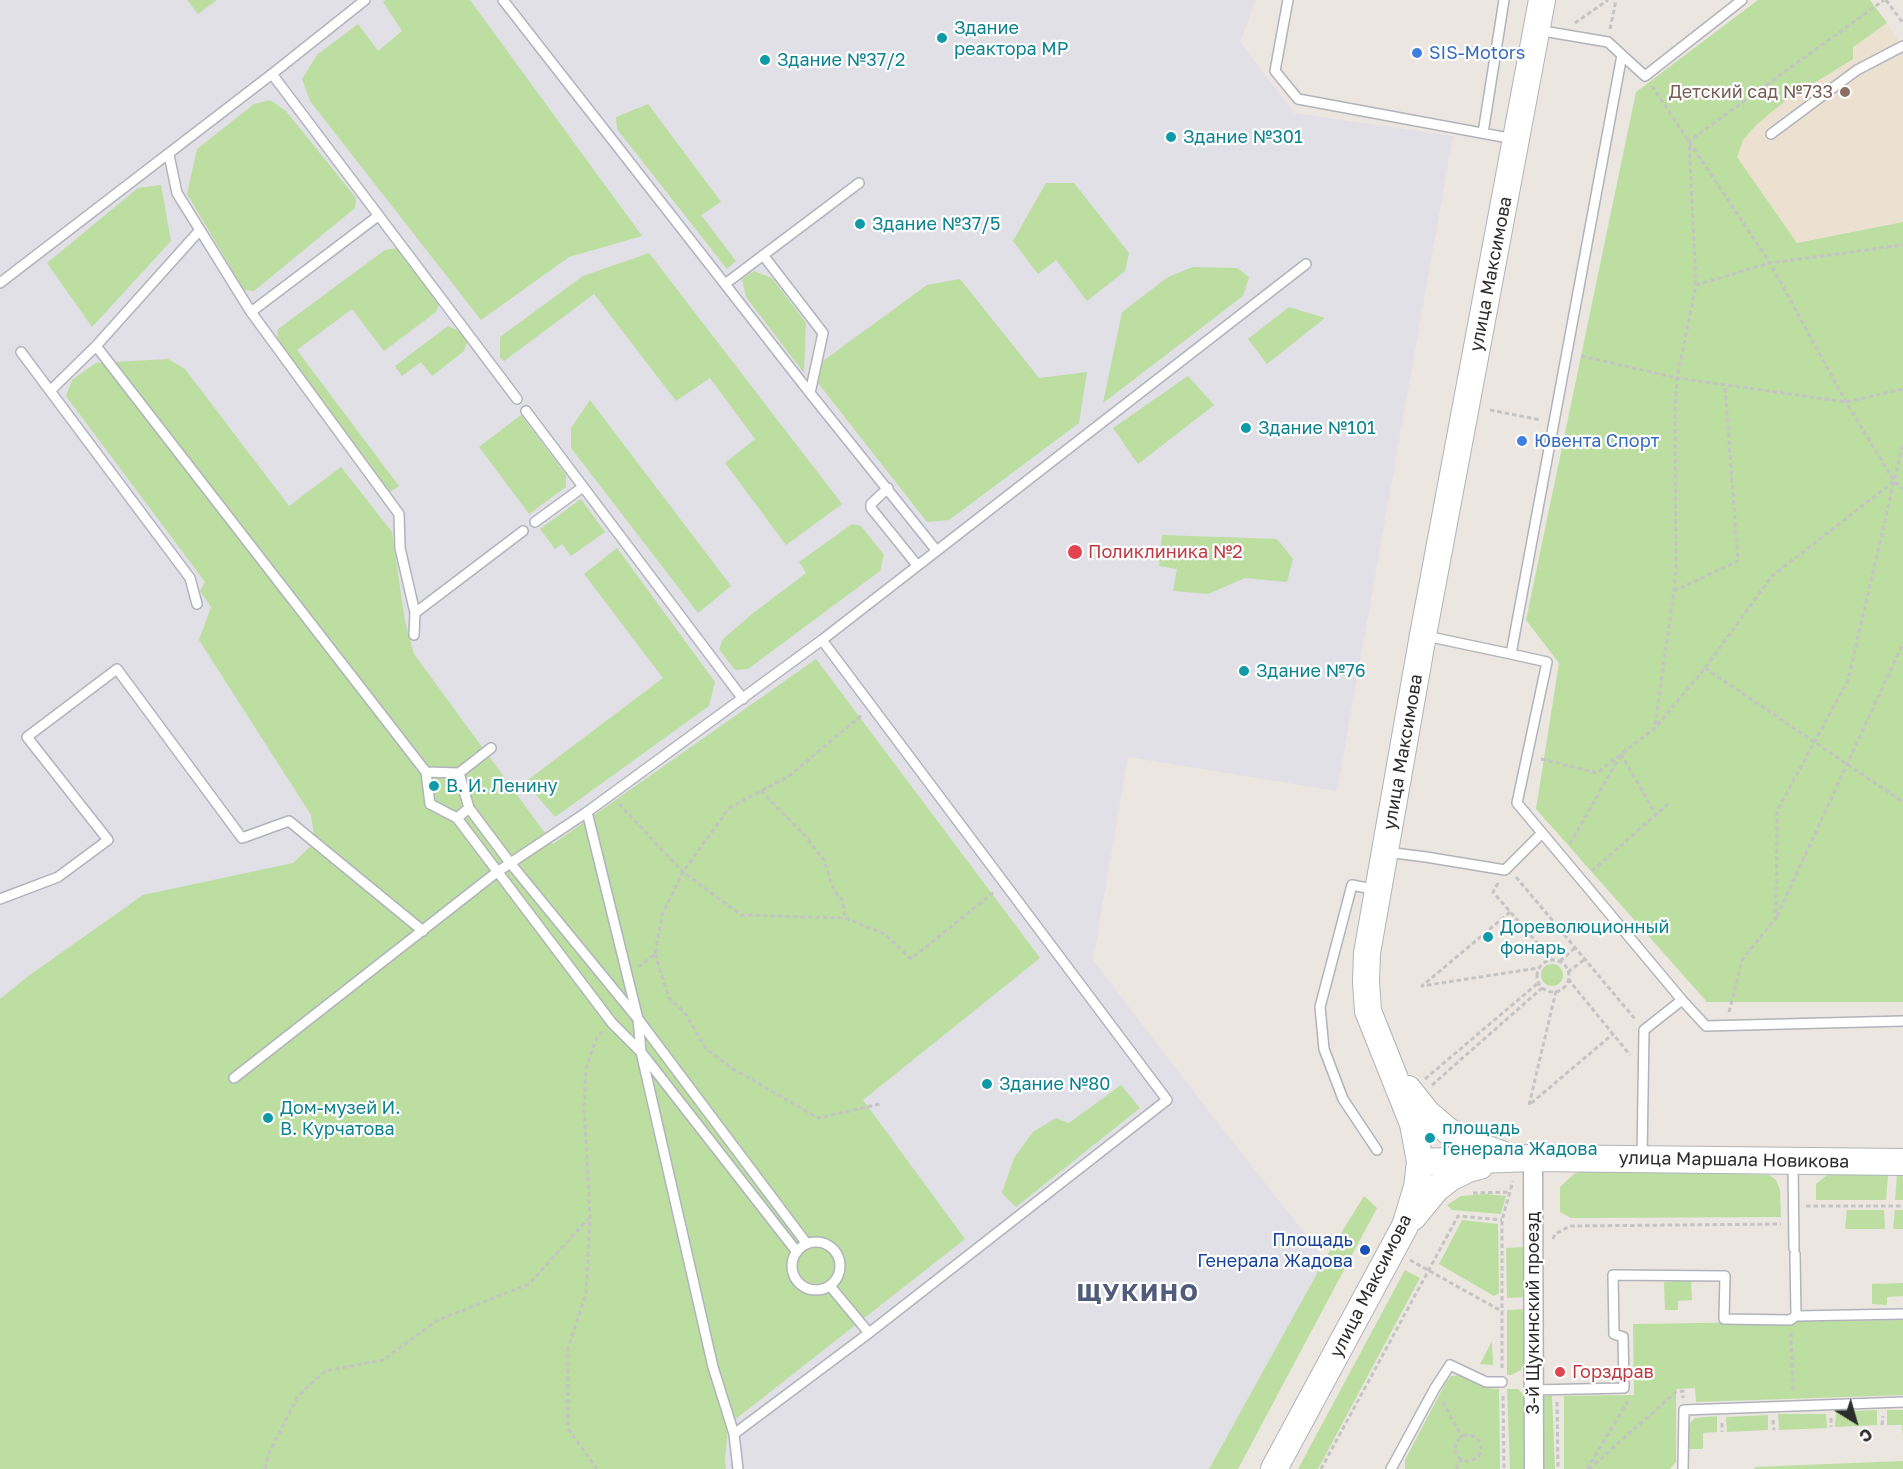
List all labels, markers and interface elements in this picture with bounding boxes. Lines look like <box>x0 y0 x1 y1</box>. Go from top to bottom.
place label: Здание реактора МР <box>954 17 1068 60</box>
marker: Здание реактора МР <box>935 31 949 45</box>
place label: SIS-Motors <box>1429 42 1525 64</box>
marker: SIS-Motors <box>1410 46 1424 60</box>
place label: Здание №37/2 <box>777 49 905 71</box>
marker: Здание №37/2 <box>758 53 772 67</box>
place label: Детский сад №733 <box>1669 81 1833 103</box>
marker: Детский сад №733 <box>1838 85 1852 99</box>
place label: Здание №301 <box>1183 126 1303 148</box>
marker: Здание №301 <box>1164 130 1178 144</box>
street label: улица Максимова <box>1465 195 1517 353</box>
place label: Здание №37/5 <box>872 213 1000 235</box>
marker: Здание №37/5 <box>853 217 867 231</box>
place label: Здание №101 <box>1258 417 1376 439</box>
marker: Здание №101 <box>1239 421 1253 435</box>
place label: Ювента Спорт <box>1534 430 1659 452</box>
marker: Ювента Спорт <box>1515 434 1529 448</box>
place label: Поликлиника №2 <box>1088 541 1243 563</box>
marker: Поликлиника №2 <box>1066 543 1084 561</box>
place label: Здание №76 <box>1256 660 1366 682</box>
marker: Здание №76 <box>1237 664 1251 678</box>
street label: улица Максимова <box>1379 672 1427 832</box>
place label: В. И. Ленину <box>446 775 558 797</box>
marker: В. И. Ленину <box>427 779 441 793</box>
place label: Дореволюционный фонарь <box>1500 916 1670 958</box>
marker: Дореволюционный фонарь <box>1481 930 1495 944</box>
place label: Здание №80 <box>999 1073 1110 1095</box>
marker: Здание №80 <box>980 1077 994 1091</box>
place label: Дом-музей И. В. Курчатова <box>280 1097 401 1140</box>
marker: Дом-музей И. В. Курчатова <box>261 1111 275 1125</box>
place label: площадь Генерала Жадова <box>1442 1117 1598 1160</box>
marker: площадь Генерала Жадова <box>1423 1131 1437 1145</box>
street label: улица Маршала Новикова <box>1618 1147 1850 1173</box>
street label: улица Максимова <box>1326 1211 1416 1361</box>
street label: 3-й Щукинский проезд <box>1522 1212 1544 1414</box>
place label: Площадь Генерала Жадова <box>1197 1229 1353 1272</box>
marker: Площадь Генерала Жадова <box>1358 1243 1372 1257</box>
district label: ЩУКИНО <box>1077 1279 1199 1307</box>
place label: Горздрав <box>1572 1361 1654 1383</box>
marker: Горздрав <box>1553 1365 1567 1379</box>
north arrow <box>1825 1391 1885 1451</box>
text: С <box>1855 1424 1876 1447</box>

